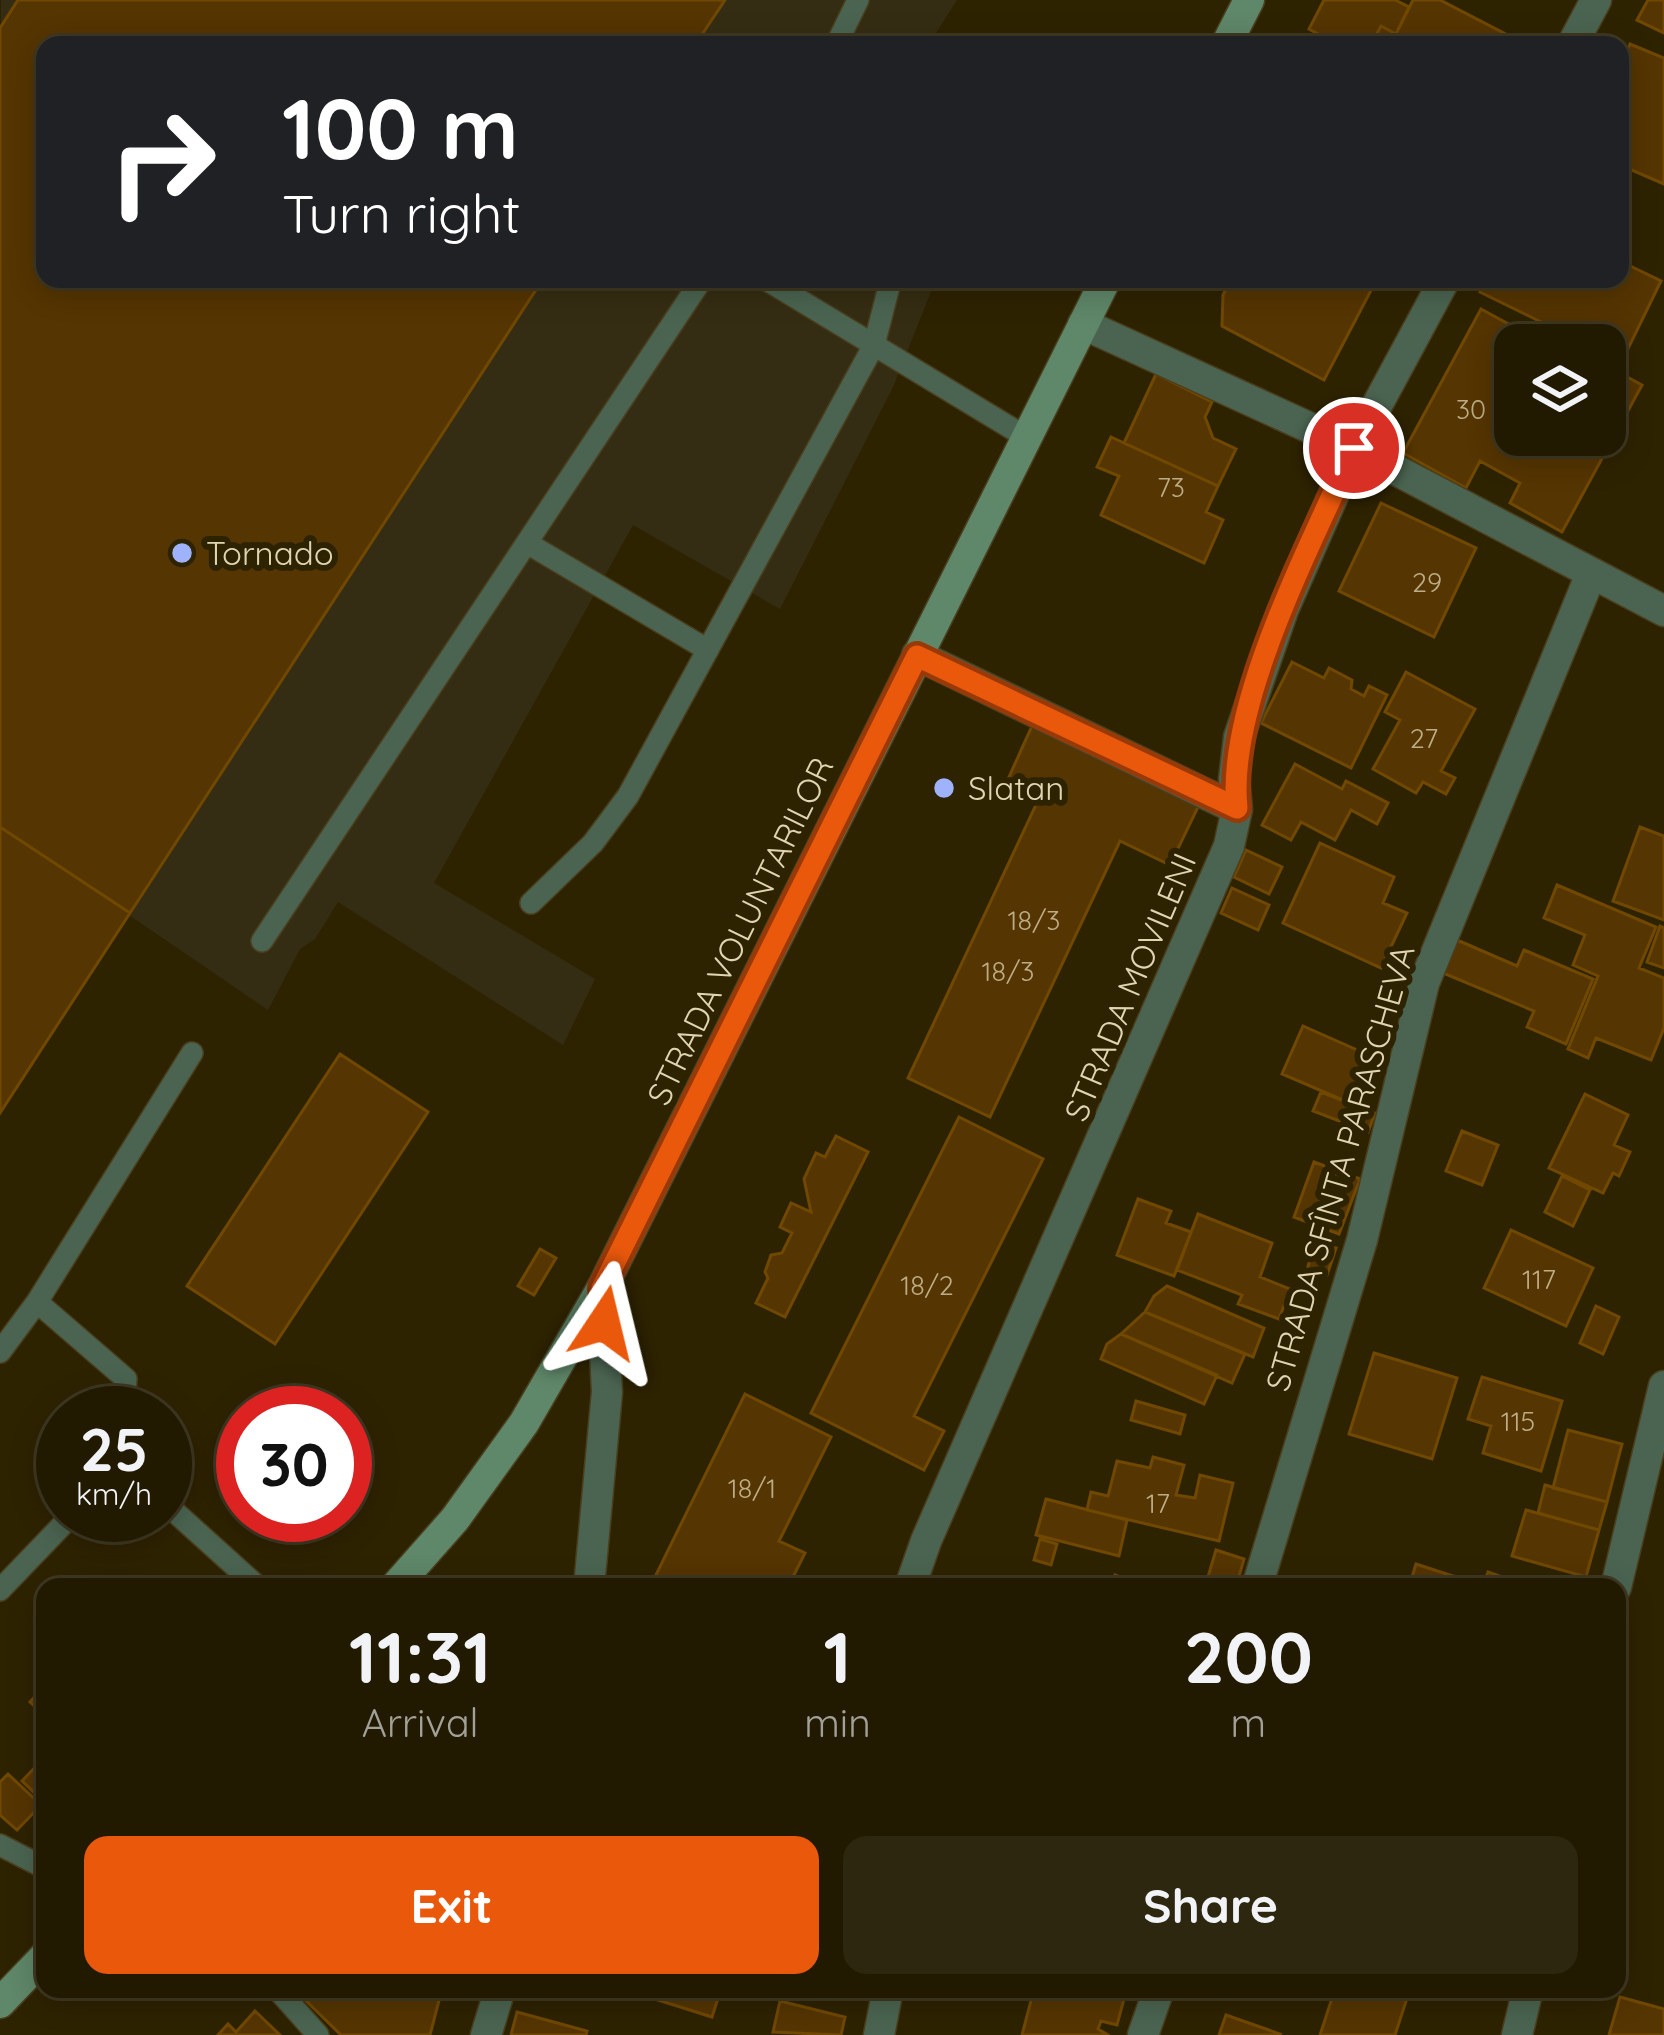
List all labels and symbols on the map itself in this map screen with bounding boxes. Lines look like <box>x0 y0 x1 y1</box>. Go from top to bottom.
house number: 30 <box>1456 392 1486 426</box>
pin <box>1303 397 1405 499</box>
house number: 73 <box>1157 470 1185 504</box>
place label: Tornado <box>206 532 334 573</box>
marker: Tornado <box>169 540 195 566</box>
house number: 29 <box>1412 565 1442 599</box>
house number: 27 <box>1410 721 1438 755</box>
street label: STRADA VOLUNTARILOR <box>637 750 842 1111</box>
place label: Slatan <box>968 767 1064 808</box>
marker: Slatan <box>931 775 957 801</box>
street label: STRADA MOVILENI <box>1055 847 1204 1127</box>
house number: 18/3 <box>1008 903 1060 937</box>
street label: STRADA SFÎNTA PARASCHEVA <box>1256 940 1423 1396</box>
house number: 18/3 <box>982 954 1034 988</box>
position arrow <box>541 1260 667 1386</box>
house number: 117 <box>1522 1262 1556 1296</box>
house number: 18/2 <box>900 1268 954 1302</box>
speed limit sign: 30 <box>216 1386 372 1542</box>
house number: 115 <box>1501 1404 1535 1438</box>
house number: 18/1 <box>728 1471 776 1505</box>
house number: 17 <box>1146 1486 1170 1520</box>

